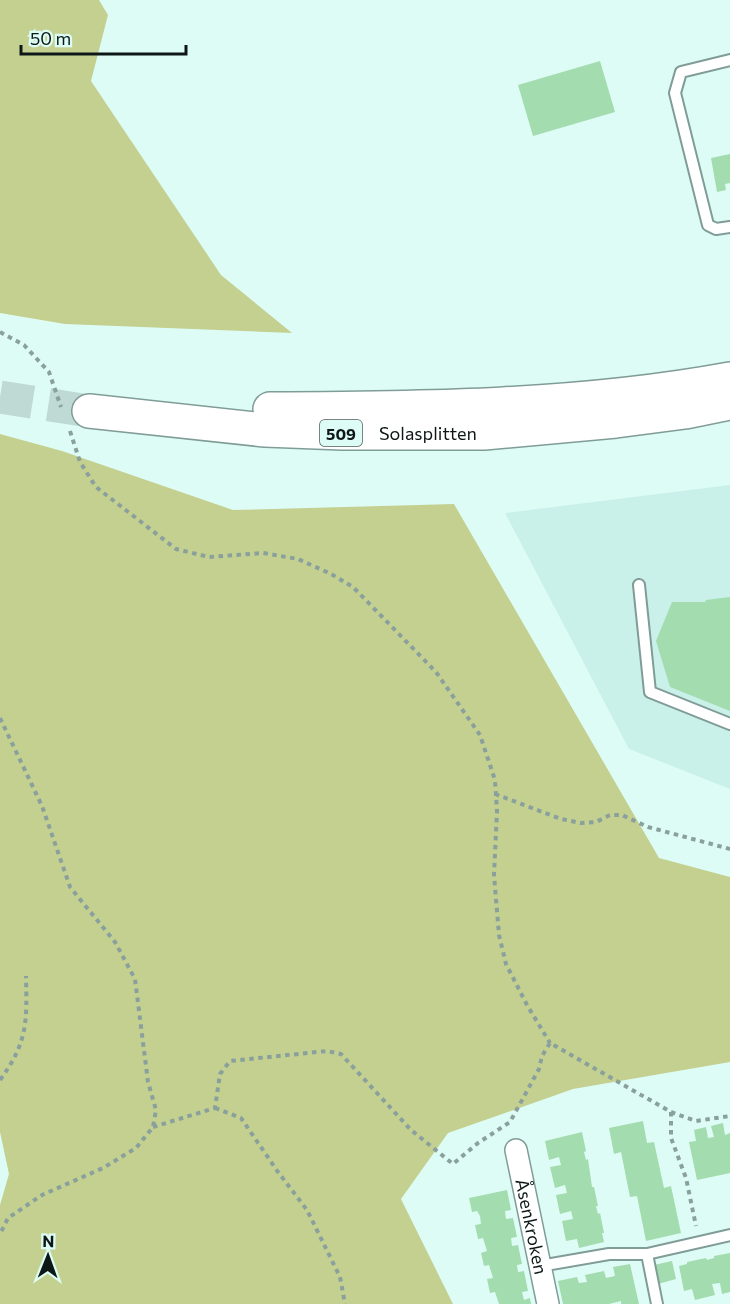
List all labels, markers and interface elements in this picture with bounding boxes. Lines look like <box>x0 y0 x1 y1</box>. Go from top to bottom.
scale bar <box>21 18 186 56</box>
text: 50 m <box>30 27 71 49</box>
road number: 509 <box>320 420 362 446</box>
street label: Solasplitten <box>379 422 477 444</box>
street label: Åsenkroken <box>511 1177 553 1276</box>
north arrow <box>18 1226 78 1286</box>
text: N <box>42 1231 54 1250</box>

